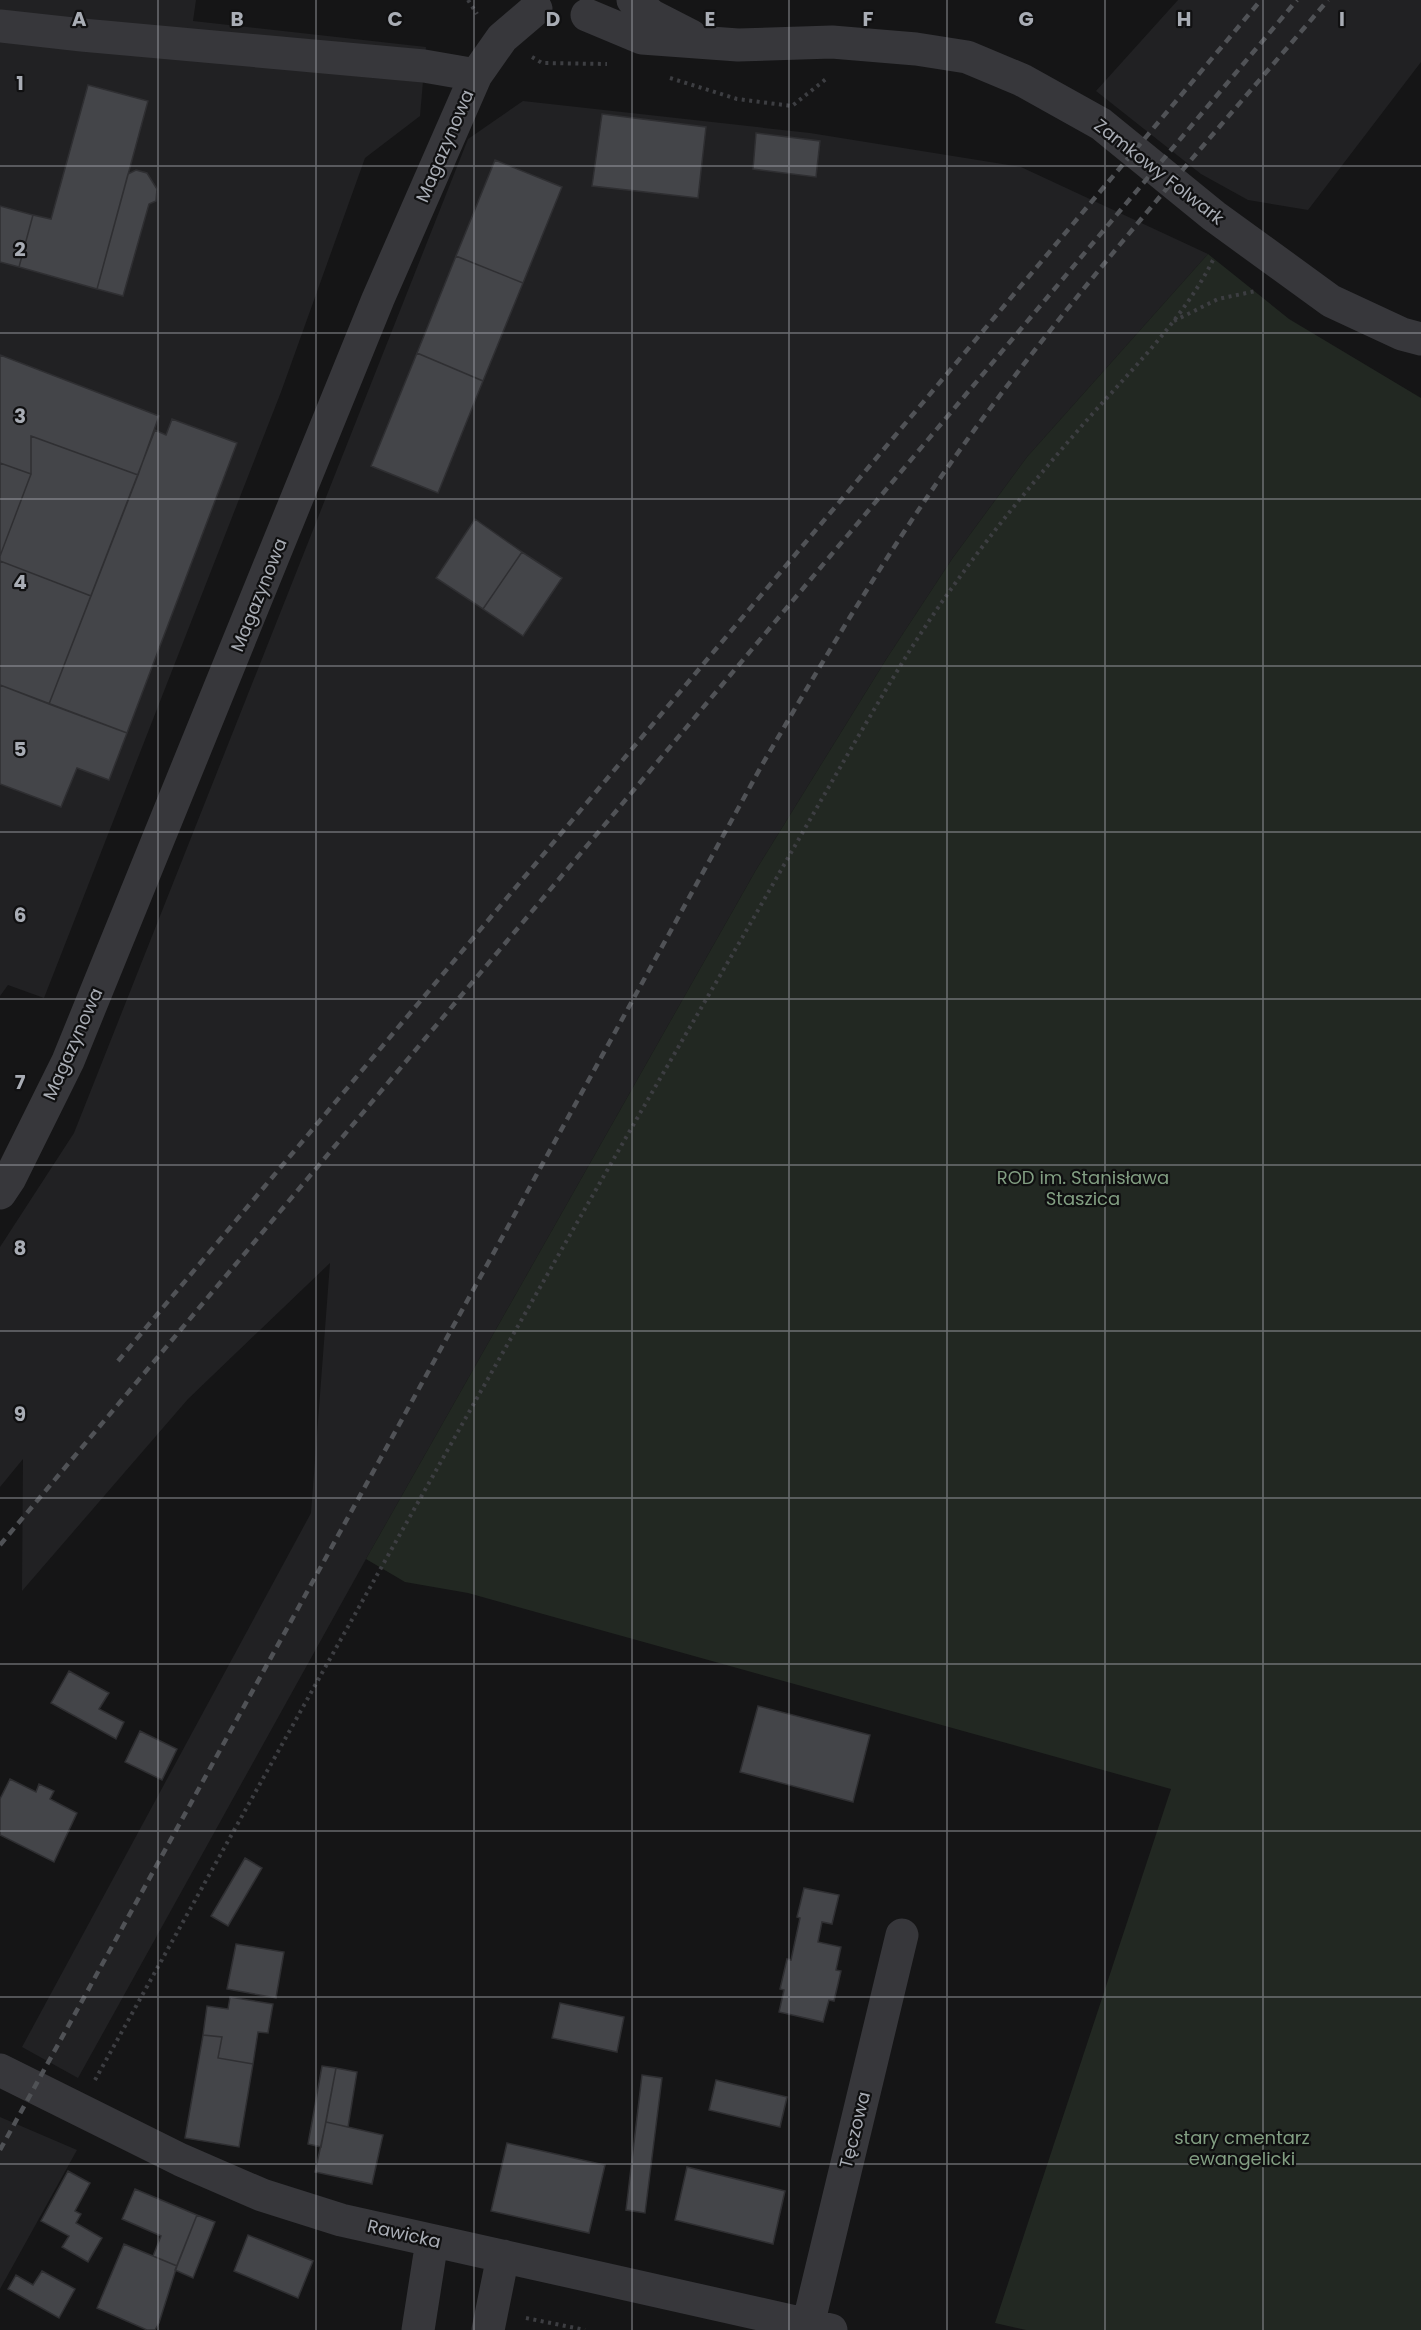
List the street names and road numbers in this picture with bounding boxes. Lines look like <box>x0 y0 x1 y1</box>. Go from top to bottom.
street label: Magazynowa <box>410 86 480 206</box>
street label: Zamkowy Folwark <box>1089 113 1230 231</box>
street label: Magazynowa <box>224 534 293 655</box>
street label: Magazynowa <box>37 984 108 1104</box>
street label: Tęczowa <box>833 2089 876 2171</box>
street label: Rawicka <box>365 2213 443 2254</box>

